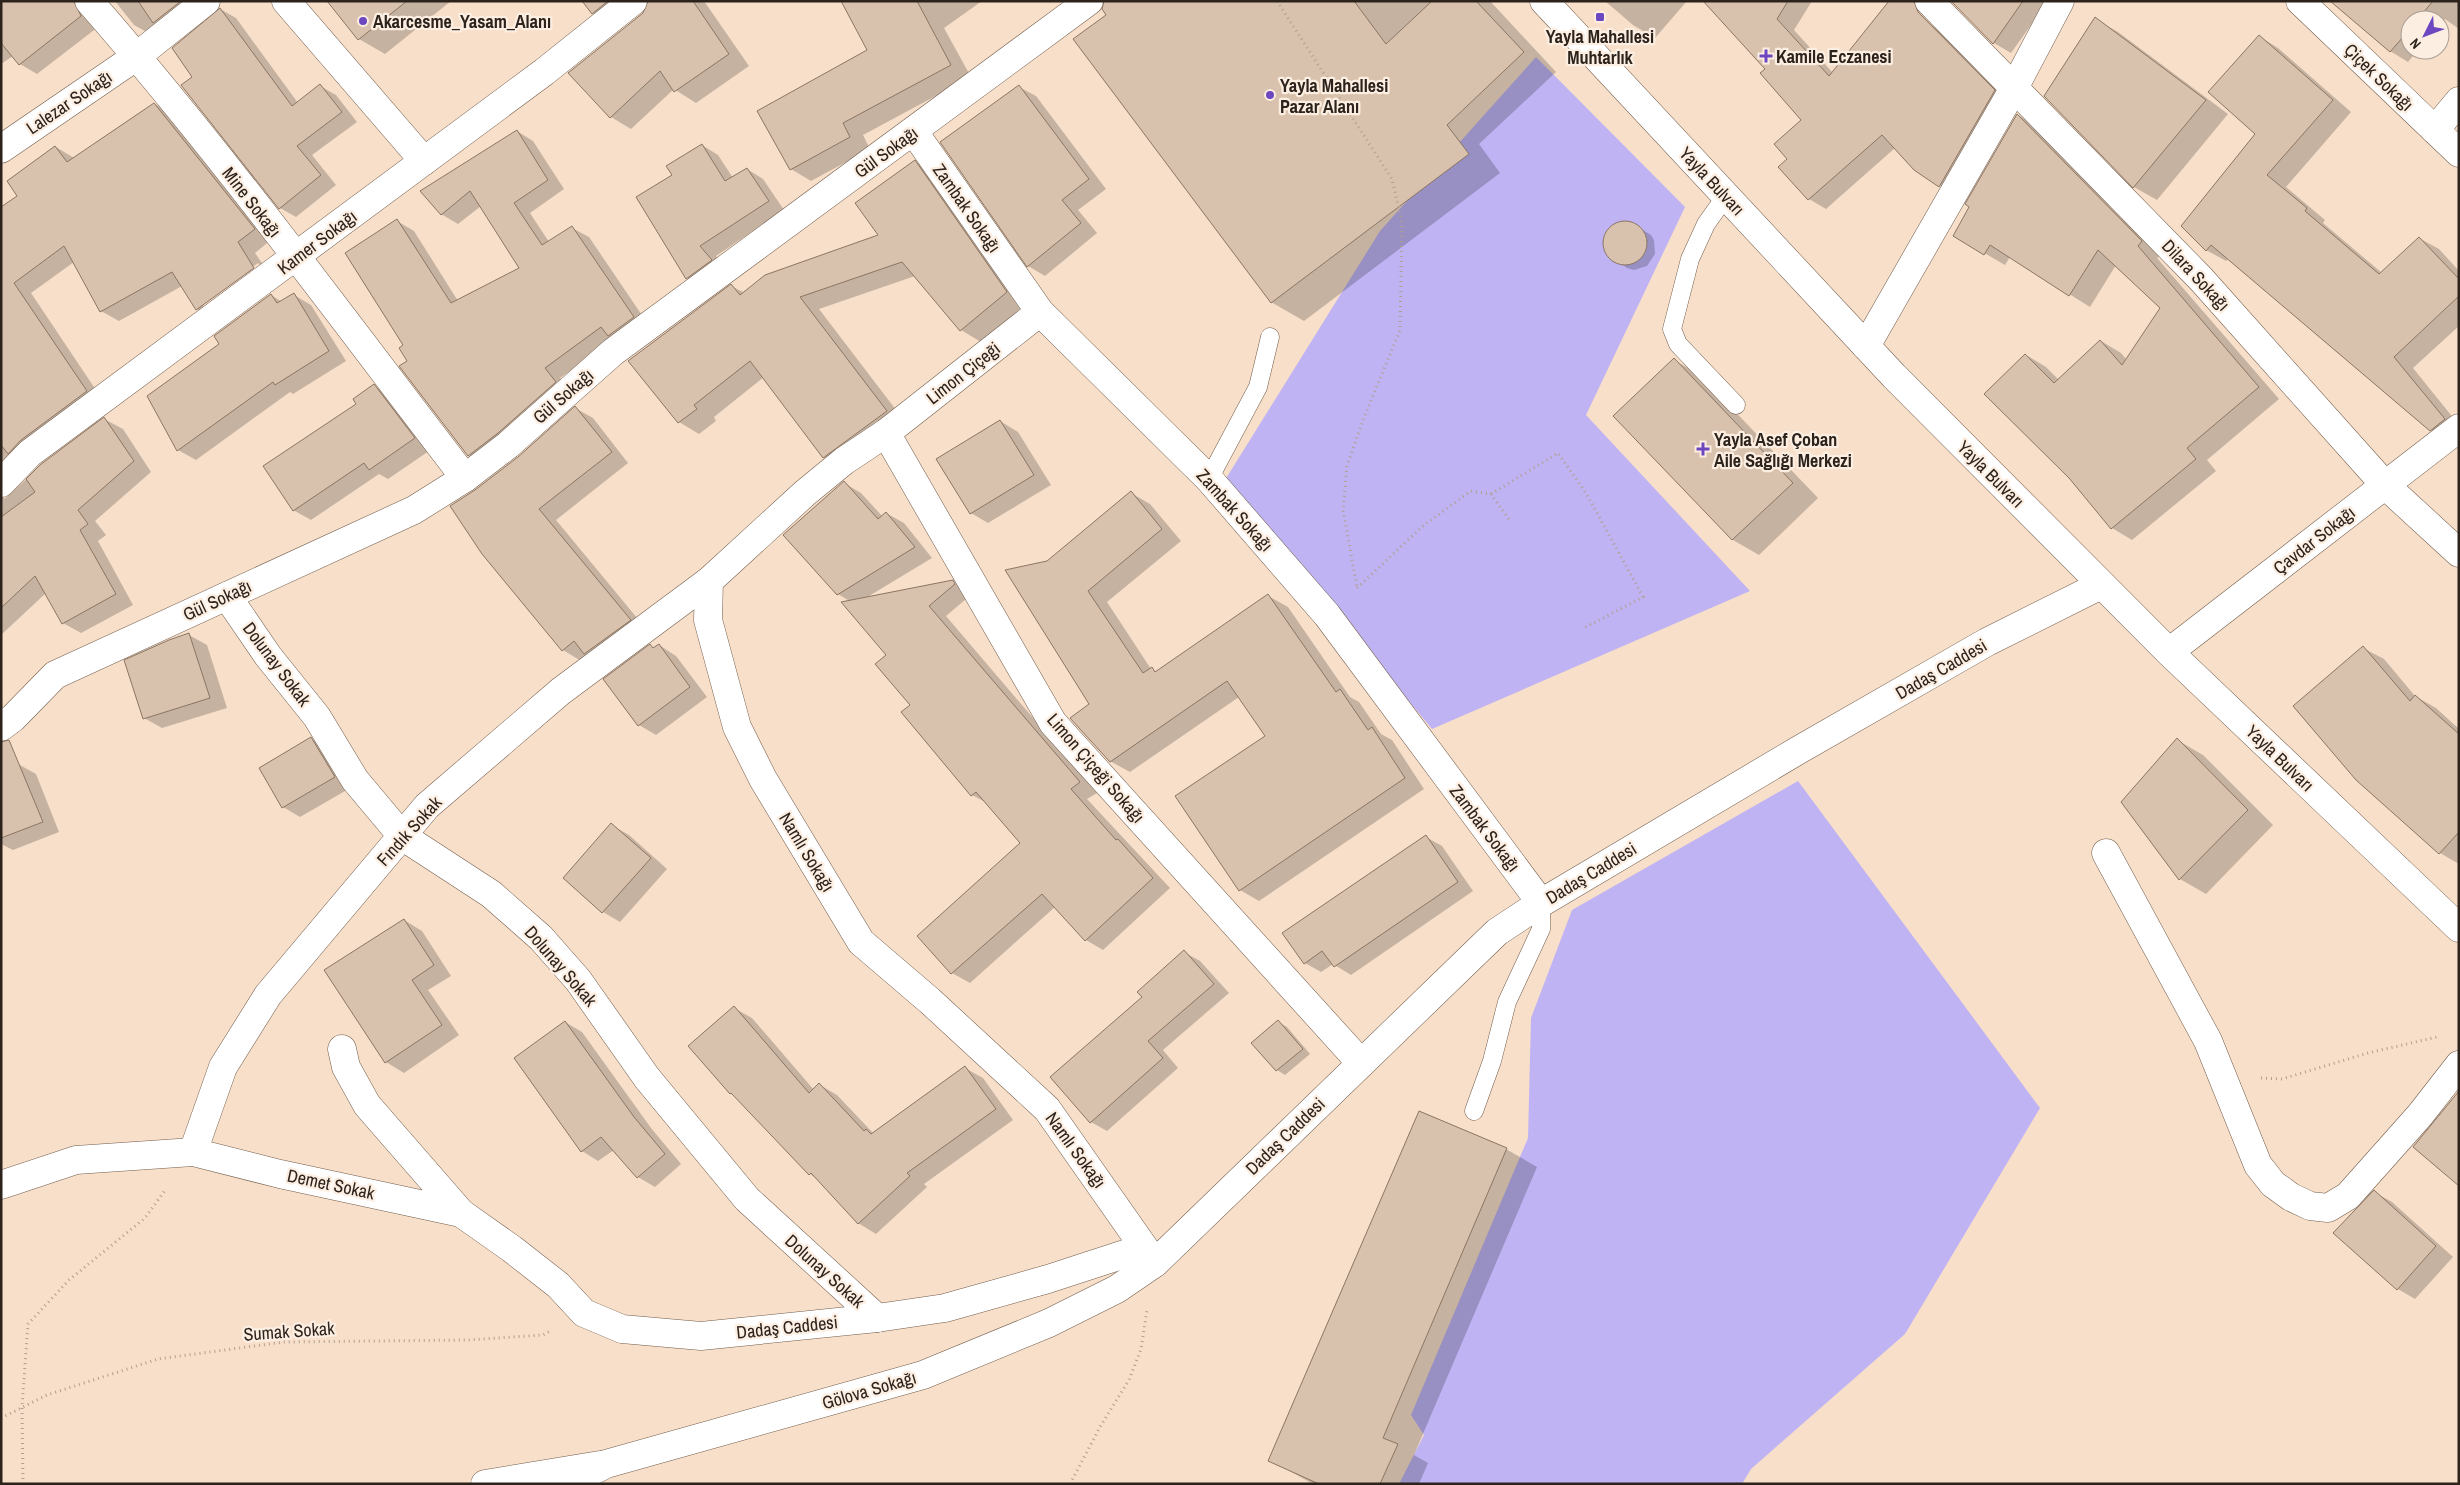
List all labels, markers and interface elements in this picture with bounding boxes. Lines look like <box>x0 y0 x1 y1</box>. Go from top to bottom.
place label: Akarcesme_Yasam_Alanı <box>373 9 551 34</box>
north arrow <box>2400 10 2450 60</box>
marker: Yayla Mahallesi Muhtarlık <box>1594 11 1606 23</box>
marker: Akarcesme_Yasam_Alanı <box>357 15 369 27</box>
place label: Yayla Mahallesi Muhtarlık <box>1546 24 1654 70</box>
text: N <box>2406 35 2425 53</box>
street label: Çiçek Sokağı <box>2339 38 2419 116</box>
place label: Kamile Eczanesi <box>1776 44 1892 69</box>
marker: Kamile Eczanesi <box>1760 50 1772 62</box>
street label: Lalezar Sokağı <box>21 64 117 140</box>
place label: Yayla Mahallesi Pazar Alanı <box>1280 73 1388 119</box>
marker: Yayla Mahallesi Pazar Alanı <box>1264 89 1276 101</box>
street label: Gül Sokağı <box>849 120 923 184</box>
street label: Yayla Bulvarı <box>1674 141 1750 221</box>
street label: Zambak Sokağı <box>927 158 1007 258</box>
street label: Mine Sokağı <box>217 162 287 242</box>
street label: Kamer Sokağı <box>272 204 362 280</box>
street label: Dilara Sokağı <box>2156 234 2236 316</box>
street label: Limon Çiçeği <box>921 336 1005 410</box>
street label: Gül Sokağı <box>527 363 599 429</box>
place label: Yayla Asef Çoban Aile Sağlığı Merkezi <box>1714 427 1852 473</box>
street label: Yayla Bulvarı <box>1952 435 2030 513</box>
marker: Yayla Asef Çoban Aile Sağlığı Merkezi <box>1696 442 1710 456</box>
street label: Zambak Sokağı <box>1191 463 1279 557</box>
street label: Çavdar Sokağı <box>2268 500 2360 580</box>
street label: Gül Sokağı <box>179 573 255 627</box>
street label: Dolunay Sokak <box>237 617 317 712</box>
street label: Dadaş Caddesi <box>1891 633 1991 705</box>
street label: Limon Çiçeği Sokağı <box>1041 708 1151 828</box>
street label: Yayla Bulvarı <box>2240 719 2320 797</box>
street label: Zambak Sokağı <box>1444 779 1526 877</box>
street label: Fındık Sokak <box>371 790 448 871</box>
street label: Namlı Sokağı <box>773 808 841 896</box>
street label: Dadaş Caddesi <box>1541 836 1641 910</box>
street label: Dolunay Sokak <box>519 920 603 1012</box>
street label: Dadaş Caddesi <box>1240 1092 1330 1180</box>
street label: Namlı Sokağı <box>1040 1107 1112 1193</box>
street label: Demet Sokak <box>285 1163 378 1206</box>
street label: Dolunay Sokak <box>780 1228 871 1314</box>
street label: Dadaş Caddesi <box>735 1309 839 1345</box>
street label: Sumak Sokak <box>243 1315 336 1347</box>
street label: Gölova Sokağı <box>819 1365 919 1415</box>

